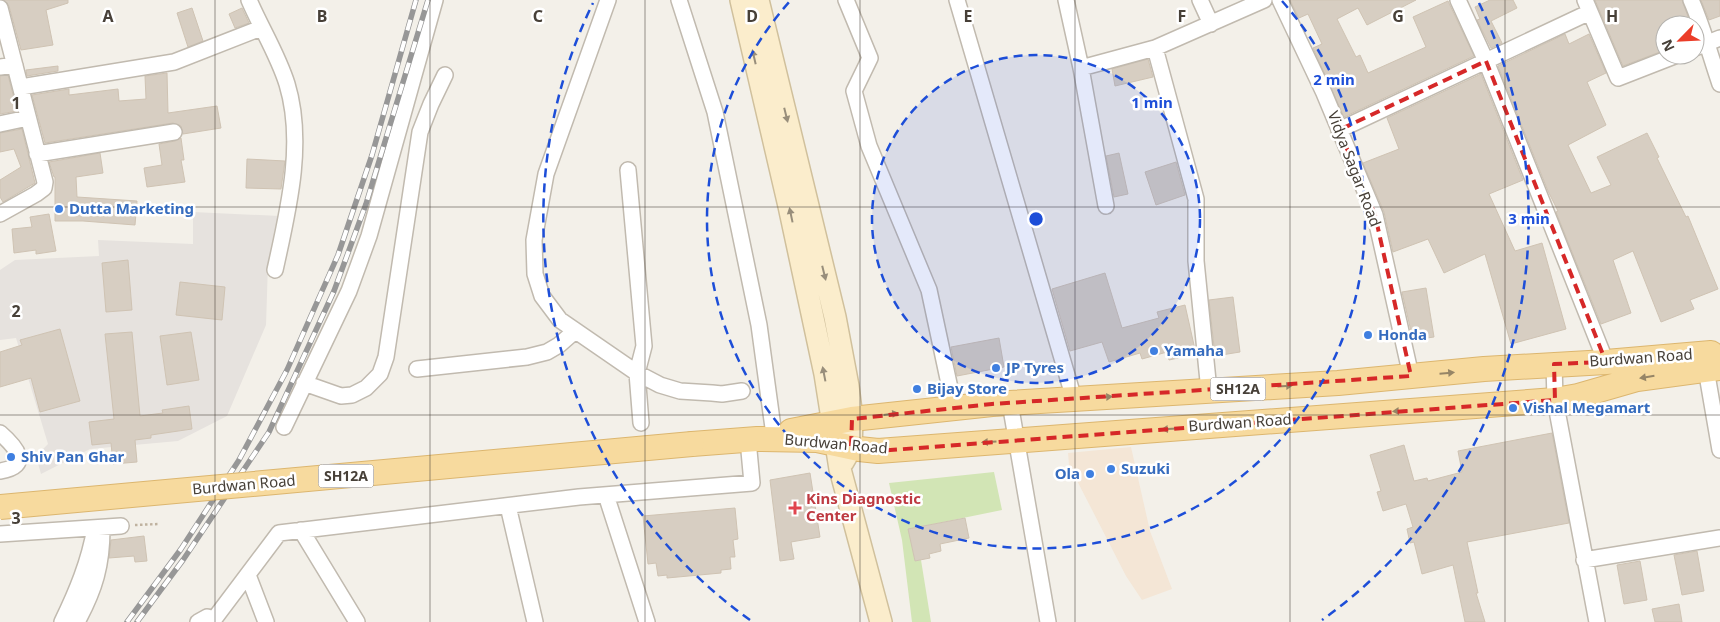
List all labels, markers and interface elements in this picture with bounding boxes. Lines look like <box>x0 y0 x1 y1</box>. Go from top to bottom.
text: A <box>102 5 114 27</box>
text: B <box>317 5 327 27</box>
text: C <box>533 5 543 27</box>
text: D <box>746 5 758 27</box>
text: E <box>964 5 973 27</box>
text: F <box>1178 5 1186 27</box>
text: G <box>1392 5 1404 27</box>
text: H <box>1606 5 1618 27</box>
north arrow <box>1655 15 1705 65</box>
text: N <box>1657 36 1679 55</box>
one-way arrow <box>750 49 758 64</box>
text: 2 min <box>1313 69 1355 89</box>
text: 1 <box>11 92 21 114</box>
text: 1 min <box>1131 92 1173 112</box>
one-way arrow <box>782 108 790 123</box>
street label: Vidya Sagar Road <box>1324 108 1386 229</box>
place label: Dutta Marketing <box>69 198 194 218</box>
marker: Dutta Marketing <box>53 203 65 215</box>
one-way arrow <box>787 207 795 222</box>
text: 3 min <box>1508 208 1550 228</box>
centre of rings <box>1027 210 1045 228</box>
one-way arrow <box>821 266 829 281</box>
text: 2 <box>11 300 21 322</box>
place label: Honda <box>1378 324 1427 344</box>
marker: Honda <box>1362 329 1374 341</box>
place label: Yamaha <box>1164 340 1224 360</box>
street label: Burdwan Road <box>1589 343 1693 371</box>
marker: Yamaha <box>1148 345 1160 357</box>
place label: JP Tyres <box>1004 357 1064 377</box>
marker: JP Tyres <box>990 362 1002 374</box>
one-way arrow <box>820 365 828 381</box>
one-way arrow <box>1439 368 1455 376</box>
one-way arrow <box>1639 374 1655 382</box>
place label: Bijay Store <box>927 378 1007 398</box>
road number: SH12A <box>1210 378 1266 400</box>
one-way arrow <box>1277 382 1293 390</box>
marker: Bijay Store <box>911 383 923 395</box>
one-way arrow <box>1098 393 1114 401</box>
place label: Vishal Megamart <box>1523 397 1651 417</box>
marker: Vishal Megamart <box>1507 402 1519 414</box>
street label: Burdwan Road <box>1188 408 1292 436</box>
one-way arrow <box>1392 408 1408 416</box>
one-way arrow <box>883 410 899 418</box>
one-way arrow <box>1160 425 1176 433</box>
street label: Burdwan Road <box>784 429 889 457</box>
one-way arrow <box>981 439 997 447</box>
place label: Shiv Pan Ghar <box>21 446 125 466</box>
marker: Shiv Pan Ghar <box>5 451 17 463</box>
place label: Suzuki <box>1121 458 1170 478</box>
place label: Ola <box>1055 463 1080 483</box>
marker: Suzuki <box>1105 463 1117 475</box>
road number: SH12A <box>318 464 374 488</box>
marker: Ola <box>1084 468 1096 480</box>
street label: Burdwan Road <box>191 470 296 498</box>
place label: Kins Diagnostic Center <box>806 488 921 525</box>
marker: Kins Diagnostic Center <box>788 501 802 515</box>
text: 3 <box>11 507 21 529</box>

